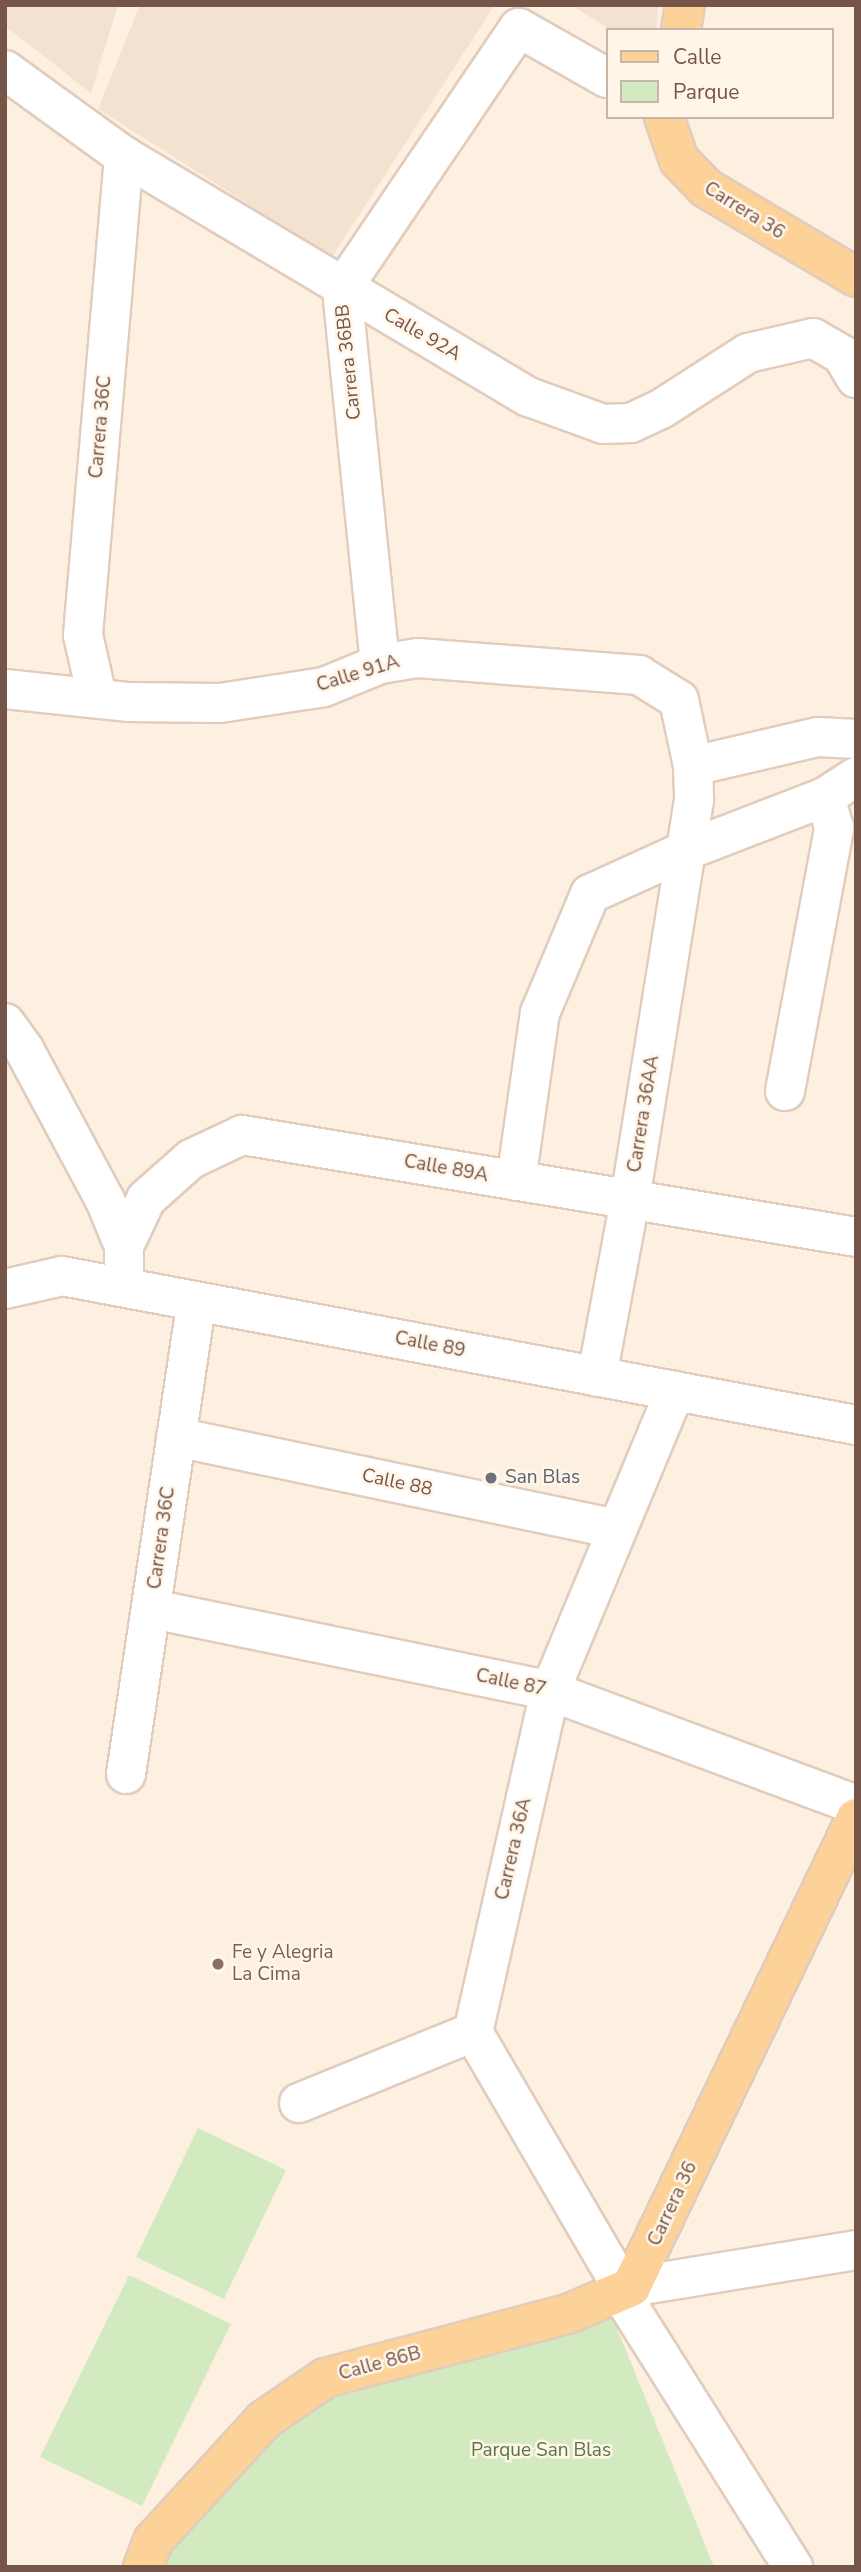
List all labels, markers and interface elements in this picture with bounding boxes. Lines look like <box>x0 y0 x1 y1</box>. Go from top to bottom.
legend <box>606 28 833 119</box>
text: Calle <box>673 43 721 71</box>
text: Parque <box>673 78 740 106</box>
street label: Carrera 36 <box>700 177 788 245</box>
street label: Carrera 36BB <box>332 303 366 421</box>
street label: Calle 92A <box>379 304 465 366</box>
street label: Carrera 36C <box>85 375 117 479</box>
street label: Calle 91A <box>314 651 402 697</box>
street label: Carrera 36AA <box>623 1054 665 1174</box>
street label: Calle 89A <box>402 1150 490 1188</box>
street label: Calle 89 <box>393 1327 467 1363</box>
street label: Calle 88 <box>360 1464 434 1502</box>
place label: San Blas <box>505 1467 580 1489</box>
marker: San Blas <box>483 1470 499 1486</box>
street label: Carrera 36C <box>144 1485 180 1591</box>
street label: Calle 87 <box>474 1664 548 1702</box>
street label: Carrera 36A <box>491 1796 537 1902</box>
place label: Fe y Alegria La Cima <box>232 1942 334 1986</box>
marker: Fe y Alegria La Cima <box>210 1956 226 1972</box>
street label: Carrera 36 <box>644 2158 702 2250</box>
street label: Calle 86B <box>336 2342 424 2386</box>
park label: Parque San Blas <box>471 2440 611 2462</box>

